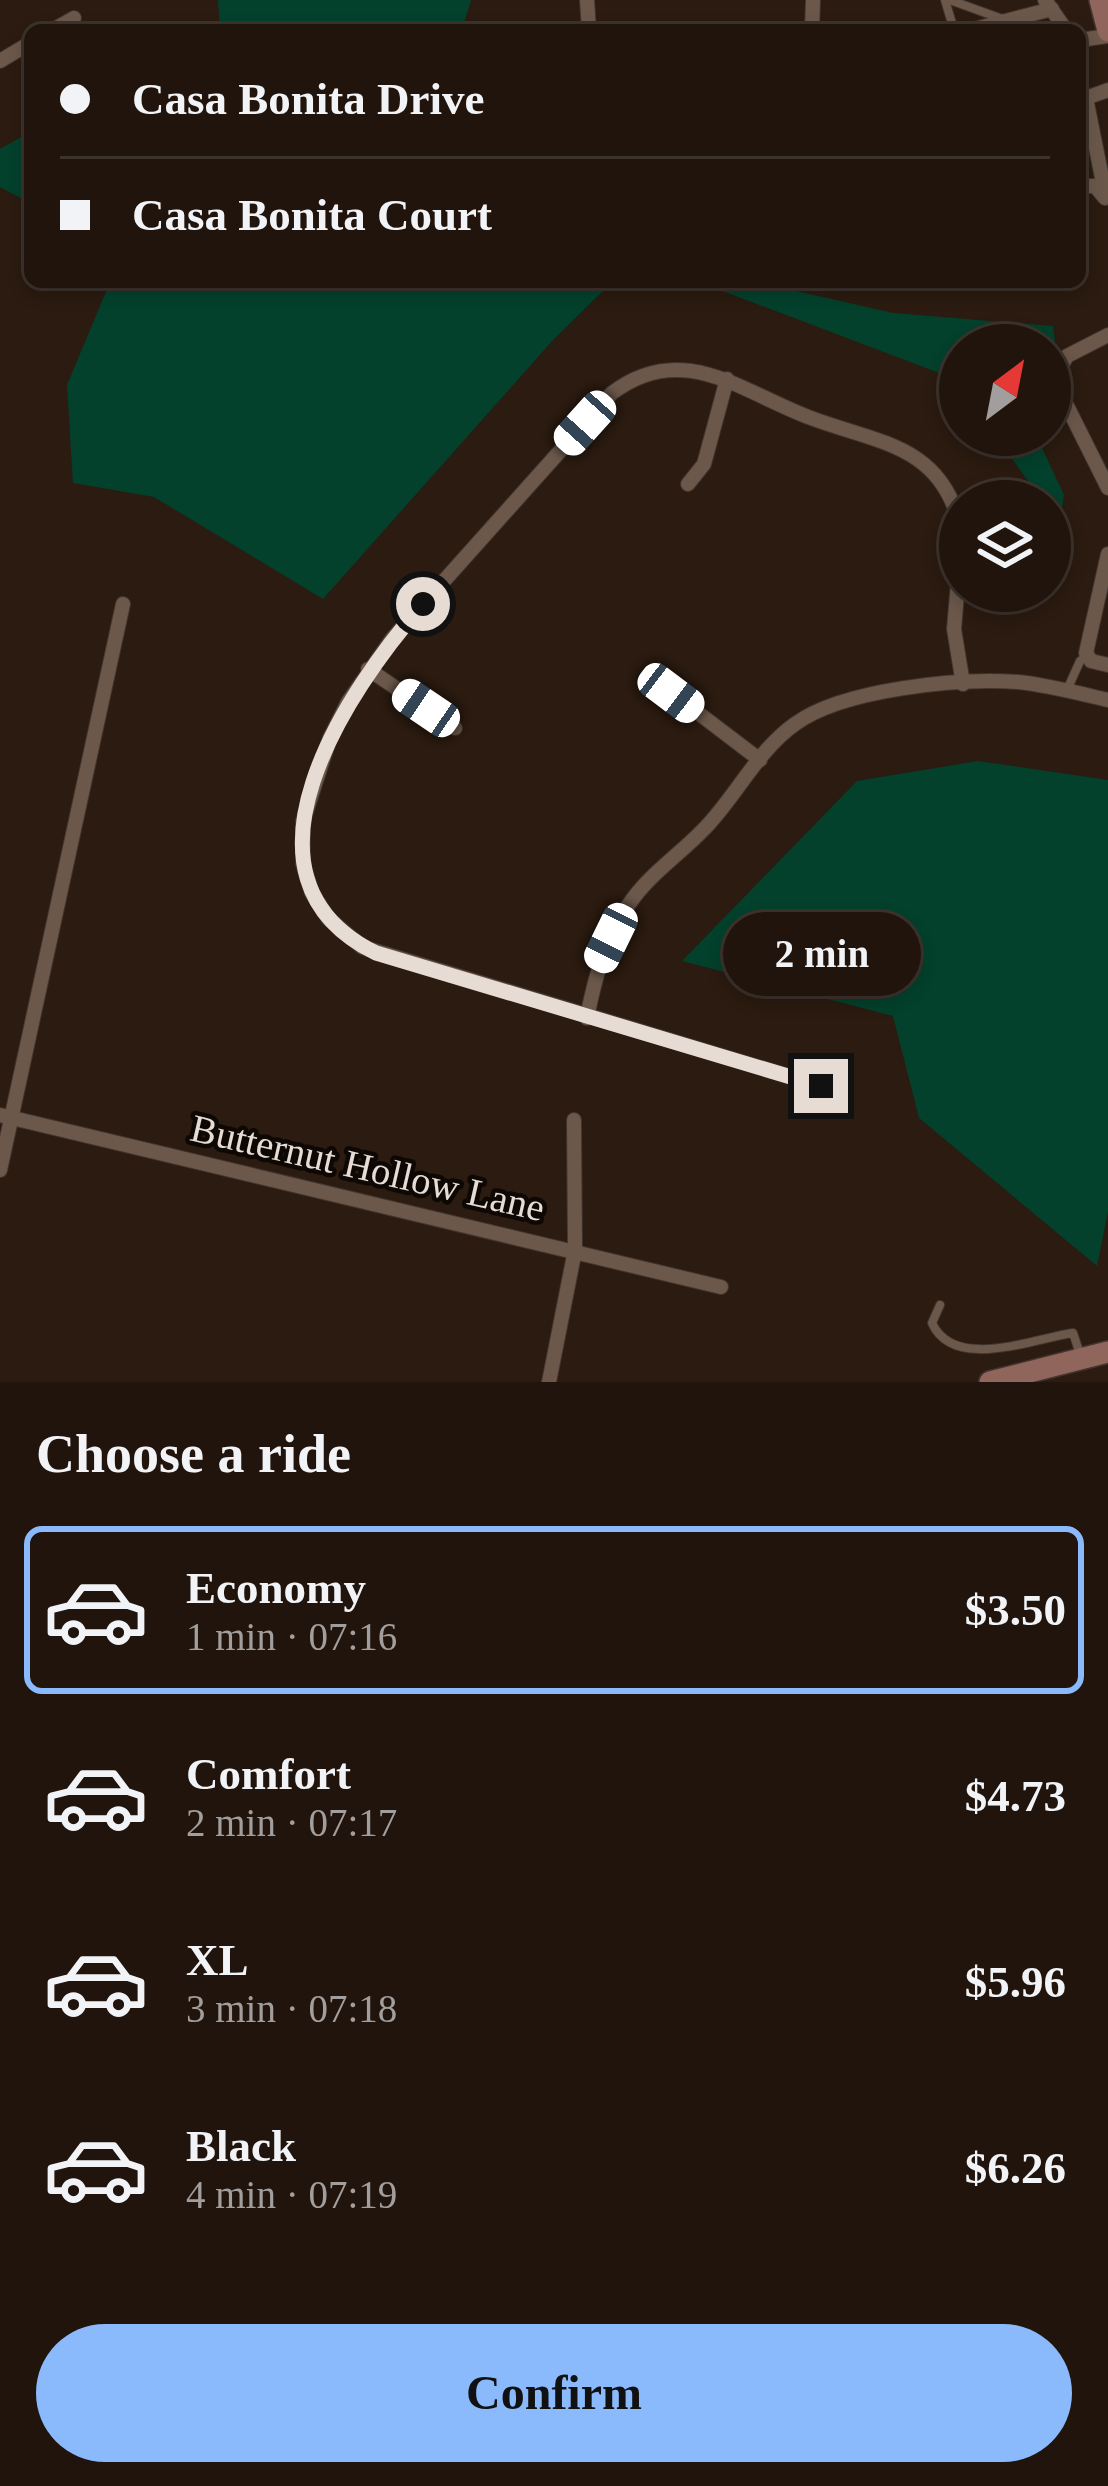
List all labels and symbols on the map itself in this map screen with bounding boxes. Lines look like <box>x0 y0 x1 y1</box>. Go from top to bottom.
north arrow <box>939 324 1071 456</box>
car <box>548 384 622 462</box>
route start <box>396 577 450 631</box>
car <box>631 657 711 729</box>
car <box>386 673 466 743</box>
car <box>579 898 643 978</box>
callout: 2 min <box>722 912 920 996</box>
route end <box>794 1059 848 1113</box>
street label: Butternut Hollow Lane <box>187 1106 549 1229</box>

